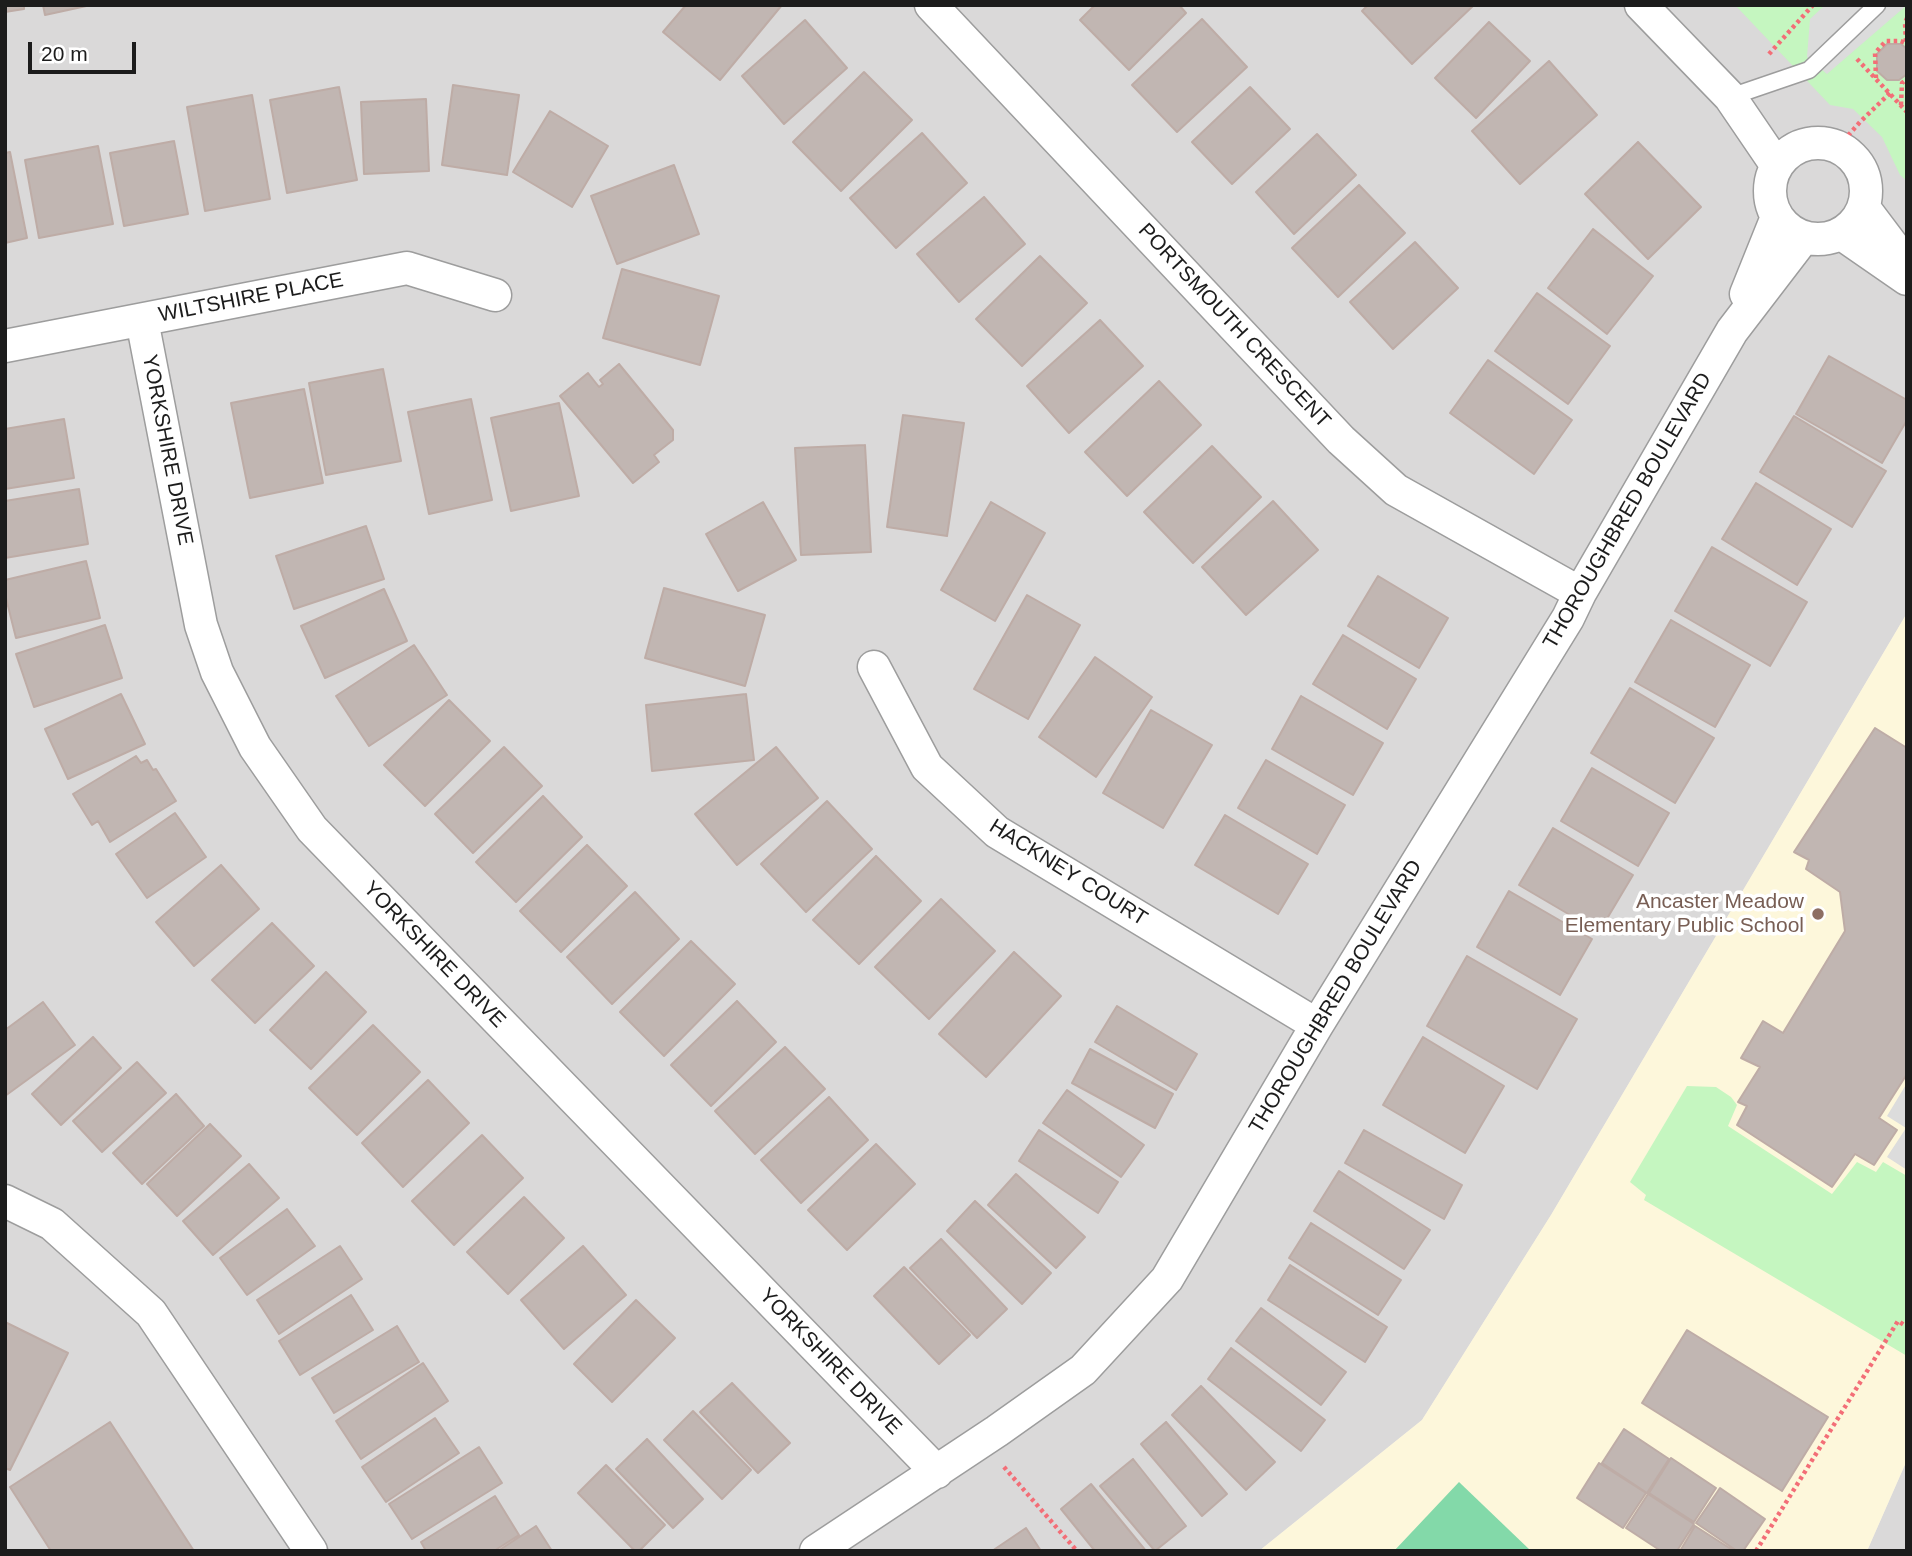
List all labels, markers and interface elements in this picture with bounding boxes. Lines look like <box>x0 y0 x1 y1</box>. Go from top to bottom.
scale bar <box>32 28 140 72</box>
text: 20 m <box>41 42 88 65</box>
street label: PORTSMOUTH CRESCENT <box>1133 219 1335 433</box>
street label: WILTSHIRE PLACE <box>157 268 345 328</box>
street label: YORKSHIRE DRIVE <box>136 353 198 547</box>
street label: THOROUGHBRED BOULEVARD <box>1538 368 1718 654</box>
street label: HACKNEY COURT <box>984 814 1152 932</box>
street label: THOROUGHBRED BOULEVARD <box>1244 856 1428 1138</box>
street label: YORKSHIRE DRIVE <box>358 877 510 1033</box>
place label: Ancaster Meadow Elementary Public School <box>1565 889 1804 939</box>
marker: Ancaster Meadow Elementary Public School <box>1810 906 1826 922</box>
street label: YORKSHIRE DRIVE <box>754 1284 906 1440</box>

